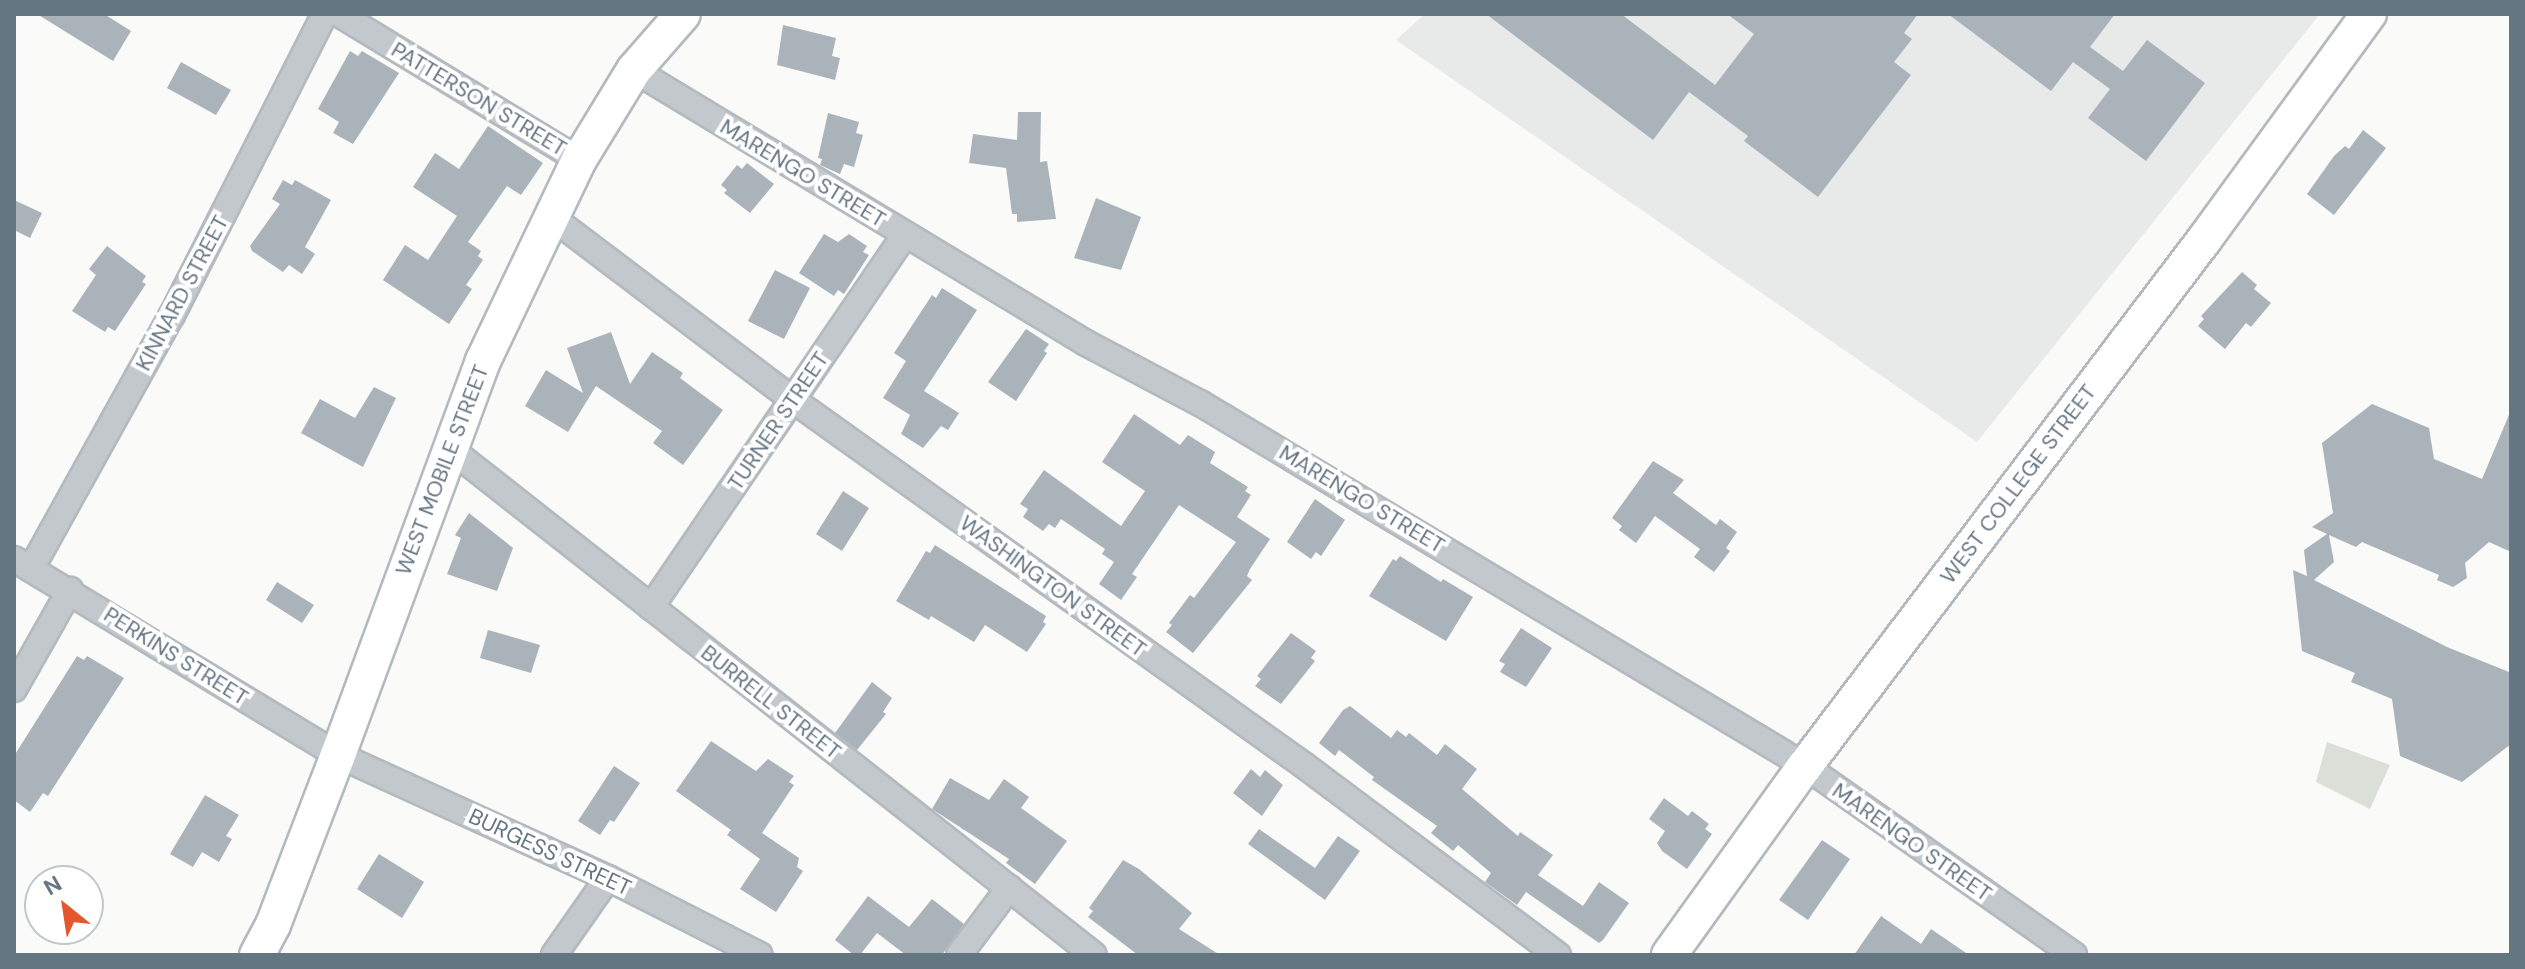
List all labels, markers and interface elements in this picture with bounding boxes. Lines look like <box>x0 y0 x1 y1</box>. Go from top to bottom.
street label: PATTERSON STREET <box>387 36 571 162</box>
street label: MARENGO STREET <box>715 113 891 233</box>
street label: KINNARD STREET <box>130 211 234 375</box>
street label: TURNER STREET <box>722 347 834 495</box>
street label: WEST MOBILE STREET <box>390 361 494 579</box>
street label: WEST COLLEGE STREET <box>1934 379 2102 589</box>
street label: MARENGO STREET <box>1274 439 1450 559</box>
street label: WASHINGTON STREET <box>955 510 1151 662</box>
street label: PERKINS STREET <box>99 601 253 711</box>
street label: BURRELL STREET <box>696 639 846 765</box>
street label: MARENGO STREET <box>1827 777 1997 907</box>
street label: BURGESS STREET <box>465 803 635 901</box>
north arrow <box>24 865 104 945</box>
text: N <box>39 869 67 902</box>

